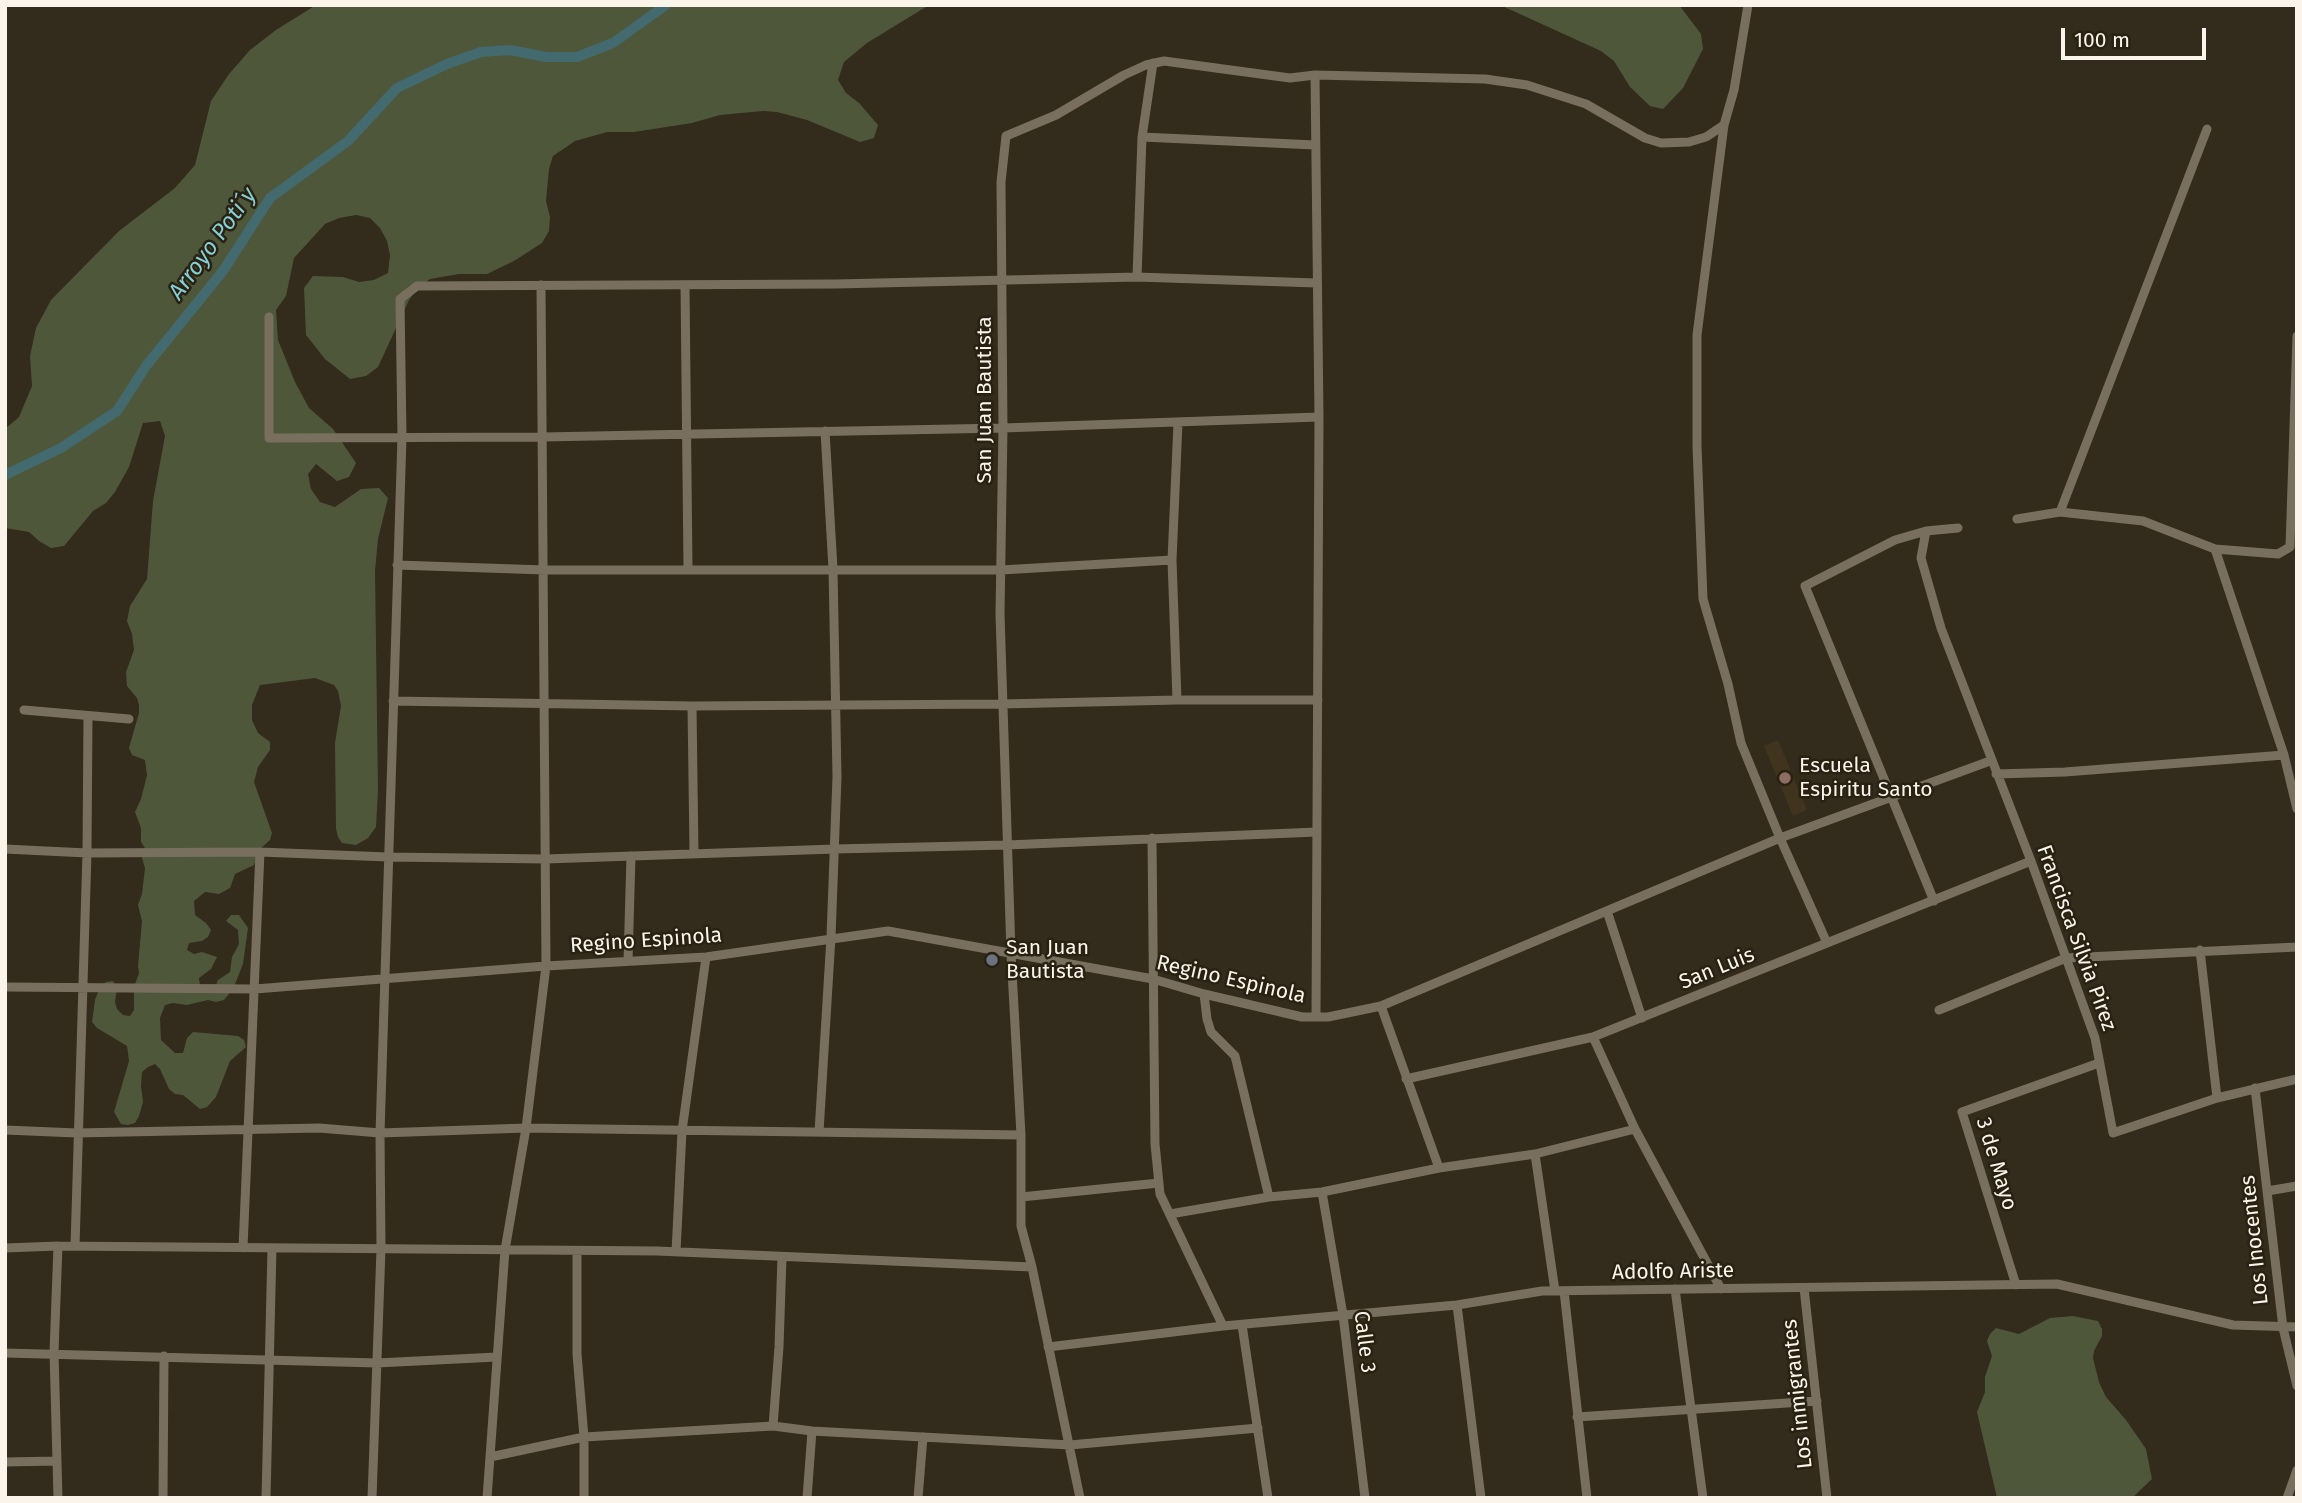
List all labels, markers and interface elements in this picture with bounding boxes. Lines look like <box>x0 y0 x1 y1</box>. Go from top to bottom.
scale bar <box>2064 14 2209 58</box>
text: 100 m <box>2074 27 2130 53</box>
water label: Arroyo Poti´y <box>163 183 263 305</box>
street label: San Juan Bautista <box>972 316 998 484</box>
place label: Escuela Espiritu Santo <box>1799 753 1932 803</box>
marker: Escuela Espiritu Santo <box>1777 770 1793 786</box>
street label: Francisca Silvia Pirez <box>2031 842 2121 1034</box>
street label: Regino Espinola <box>569 923 723 959</box>
place label: San Juan Bautista <box>1006 935 1089 985</box>
street label: San Luis <box>1676 943 1758 995</box>
street label: Regino Espinola <box>1154 951 1308 1009</box>
marker: San Juan Bautista <box>984 952 1000 968</box>
street label: 3 de Mayo <box>1970 1115 2022 1213</box>
street label: Los Inocentes <box>2236 1174 2274 1306</box>
street label: Adolfo Ariste <box>1612 1258 1734 1286</box>
street label: Calle 3 <box>1348 1309 1380 1375</box>
street label: Los inmigrantes <box>1778 1318 1818 1470</box>

